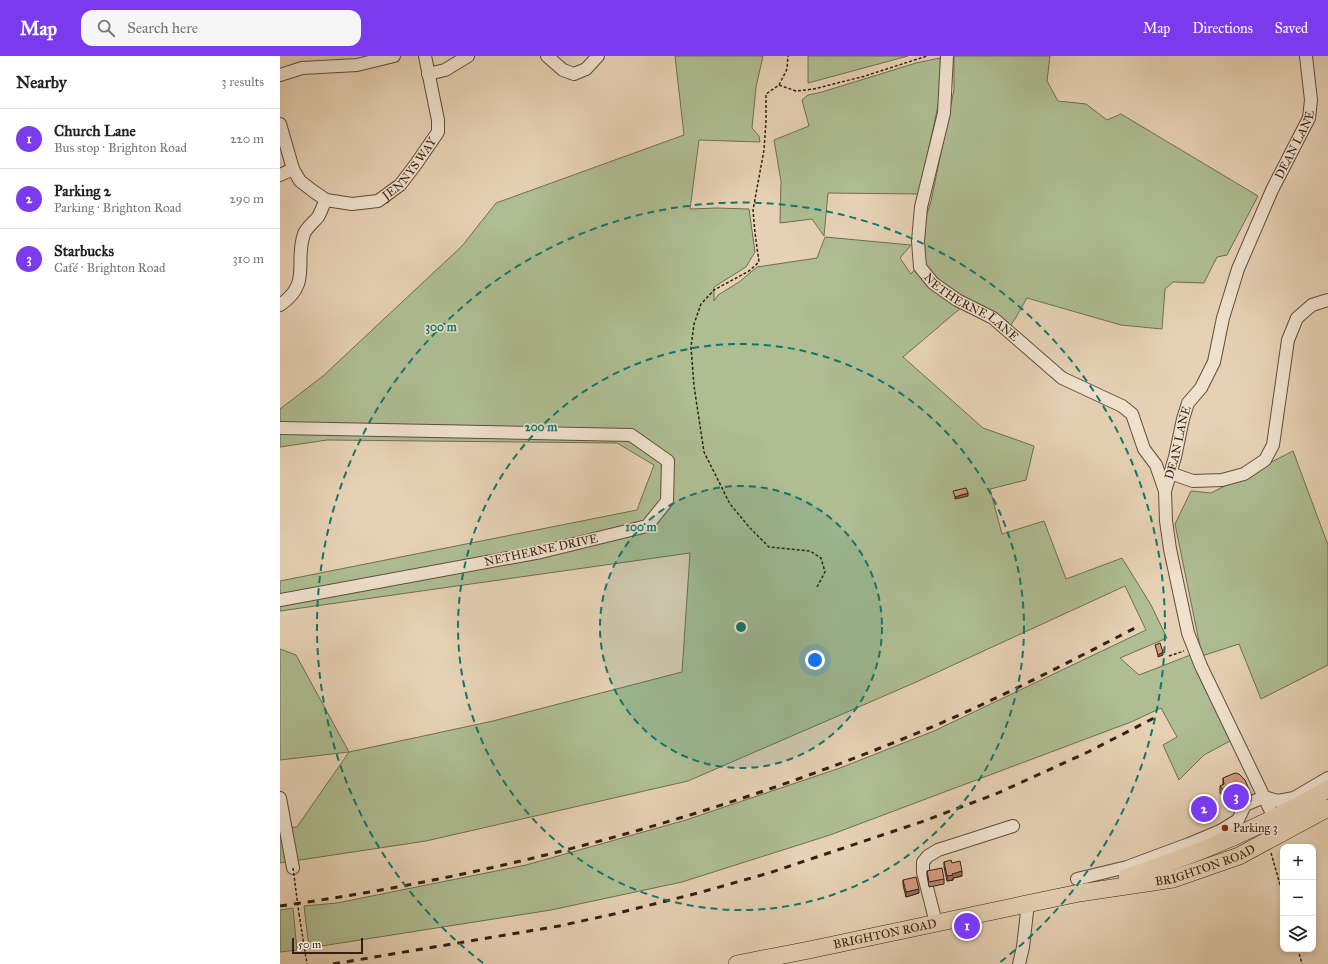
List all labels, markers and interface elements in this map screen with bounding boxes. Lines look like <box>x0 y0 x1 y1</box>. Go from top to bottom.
search box <box>81 10 361 46</box>
text: Map <box>20 17 57 40</box>
icon: search <box>95 17 117 39</box>
text: Search here <box>127 19 198 37</box>
text: Map <box>1143 20 1170 37</box>
text: Directions <box>1192 20 1253 37</box>
text: Saved <box>1275 20 1308 37</box>
text: Nearby <box>16 72 67 93</box>
text: 3 results <box>221 74 264 90</box>
street label: DEAN LANE <box>1272 109 1317 181</box>
text: Church Lane <box>54 122 136 140</box>
text: 1 <box>26 131 32 147</box>
text: 220 m <box>230 131 264 147</box>
street label: JENNYS WAY <box>378 135 439 205</box>
text: Bus stop · Brighton Road <box>54 140 187 156</box>
text: Parking 2 <box>54 182 111 200</box>
text: 2 <box>26 191 32 207</box>
text: 290 m <box>229 191 264 207</box>
text: Parking · Brighton Road <box>54 200 182 216</box>
text: Starbucks <box>54 242 114 260</box>
text: 3 <box>26 251 32 267</box>
text: 310 m <box>232 251 264 267</box>
text: Café · Brighton Road <box>54 260 165 276</box>
street label: NETHERNE LANE <box>921 270 1022 344</box>
text: 300 m <box>425 320 458 335</box>
street label: DEAN LANE <box>1162 404 1194 481</box>
text: 200 m <box>525 420 558 434</box>
text: 100 m <box>625 520 658 534</box>
street label: NETHERNE DRIVE <box>483 531 599 569</box>
centre of rings <box>734 620 748 634</box>
your location <box>805 650 825 670</box>
pin: 3 <box>1223 782 1249 812</box>
pin: 2 <box>1191 794 1217 824</box>
place label: Parking 3 <box>1233 821 1278 836</box>
marker: Parking 3 <box>1220 823 1230 833</box>
street label: BRIGHTON ROAD <box>1154 842 1258 889</box>
map controls <box>1280 844 1316 952</box>
button: + <box>1280 844 1316 880</box>
button: − <box>1280 880 1316 916</box>
pin: 1 <box>954 911 980 941</box>
street label: BRIGHTON ROAD <box>832 916 938 952</box>
button: layers <box>1280 916 1316 952</box>
scale bar <box>292 936 363 955</box>
text: 50 m <box>298 938 321 951</box>

